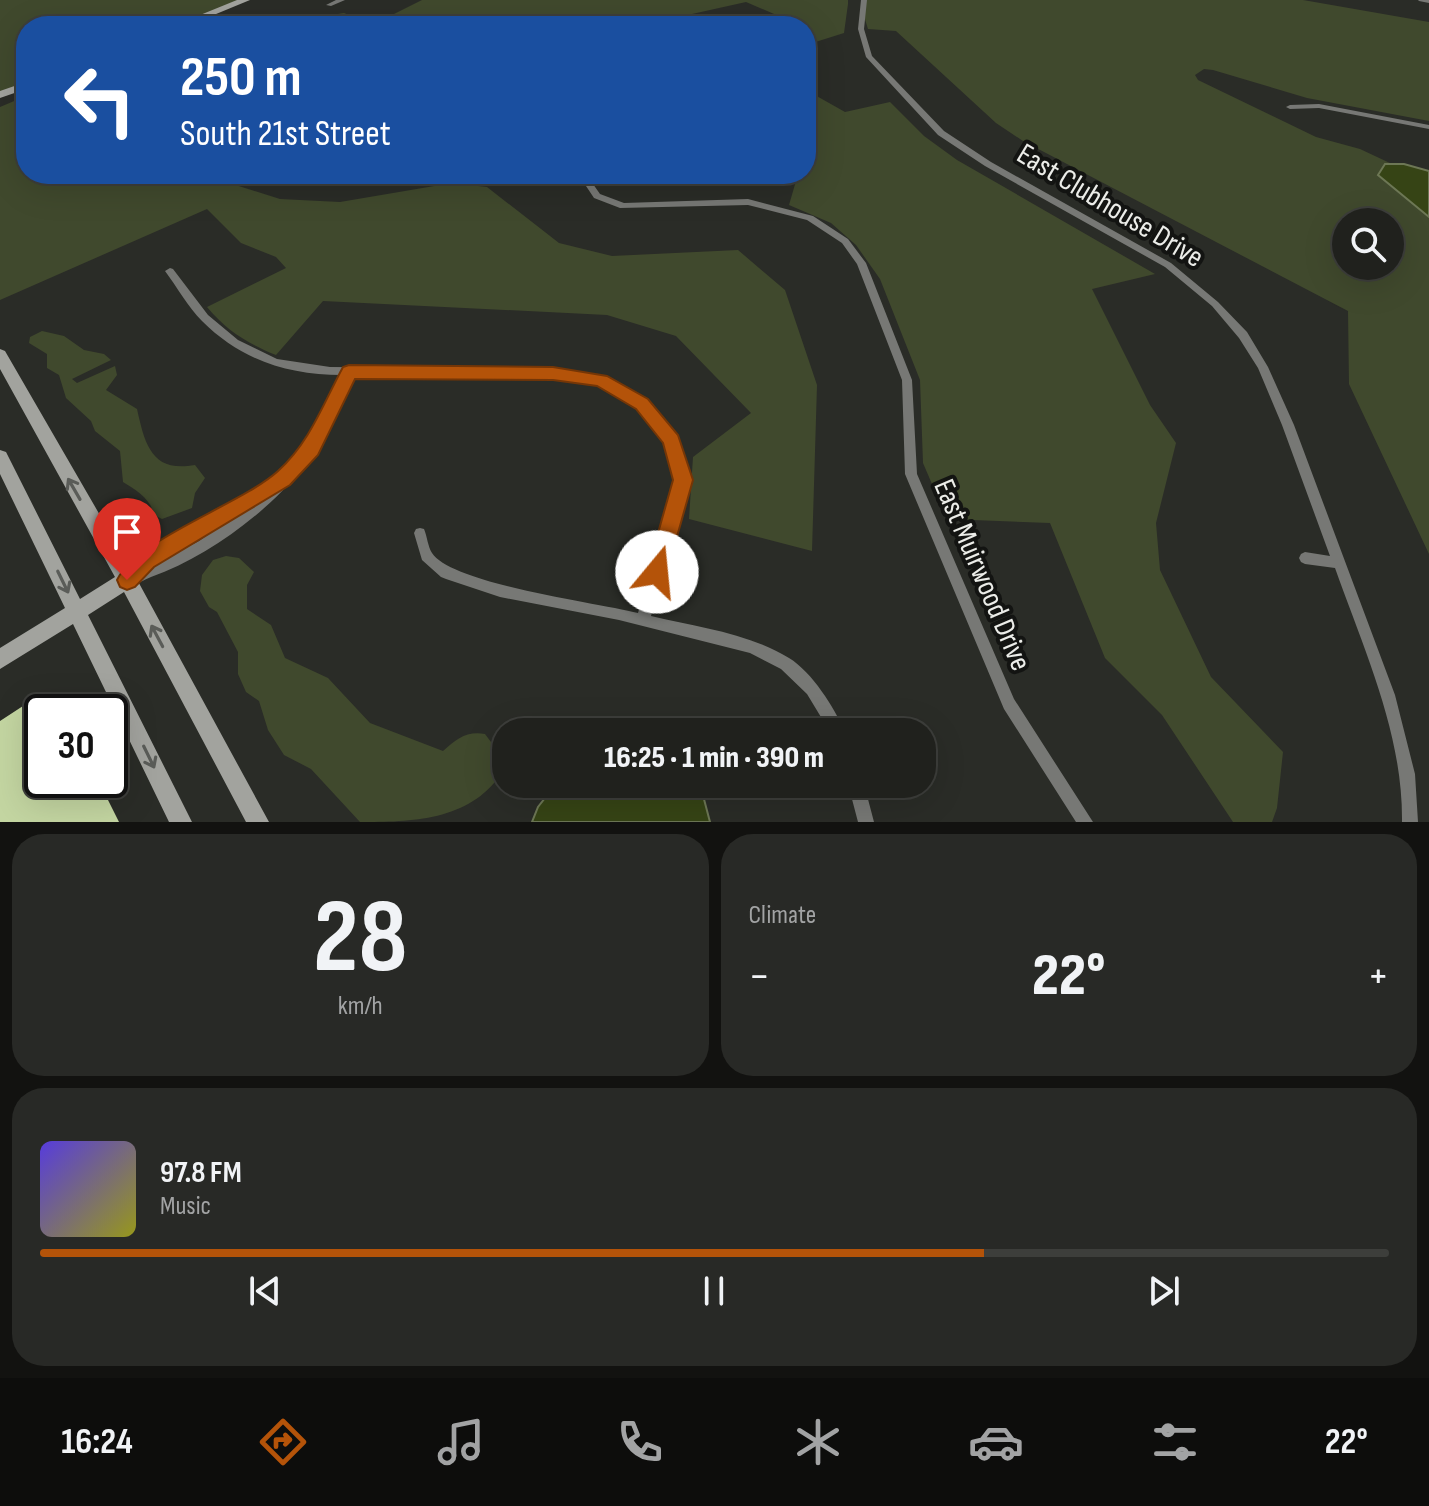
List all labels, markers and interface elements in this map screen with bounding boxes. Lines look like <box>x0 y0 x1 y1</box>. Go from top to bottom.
text: 250 m <box>180 45 302 112</box>
icon: left <box>48 48 152 152</box>
text: South 21st Street <box>180 113 391 156</box>
street label: East Clubhouse Drive <box>1010 136 1210 276</box>
map controls <box>1332 208 1404 280</box>
button: search <box>1332 208 1404 280</box>
street label: East Muirwood Drive <box>925 474 1039 676</box>
one-way arrow <box>66 478 82 501</box>
pin <box>93 498 161 580</box>
icon: arrive <box>105 510 149 554</box>
position arrow <box>615 530 699 614</box>
one-way arrow <box>56 569 71 593</box>
one-way arrow <box>148 625 164 649</box>
speed limit sign: 30 <box>24 694 128 798</box>
text: 16:25 · 1 min · 390 m <box>604 740 824 776</box>
one-way arrow <box>141 744 157 768</box>
text: 28 <box>313 876 408 1001</box>
text: Climate <box>749 900 816 931</box>
text: 22° <box>1032 940 1105 1012</box>
text: − <box>749 950 770 1003</box>
text: + <box>1367 950 1389 1003</box>
text: km/h <box>338 991 383 1022</box>
text: 97.8 FM <box>160 1155 242 1191</box>
text: Music <box>160 1191 211 1222</box>
icon: previous <box>243 1269 287 1313</box>
icon: pause <box>692 1269 736 1313</box>
icon: next <box>1142 1269 1186 1313</box>
icon: directions <box>255 1414 311 1470</box>
icon: music <box>433 1414 489 1470</box>
icon: phone <box>612 1414 668 1470</box>
icon: climate <box>790 1414 846 1470</box>
icon: car <box>968 1414 1024 1470</box>
icon: filters <box>1147 1414 1203 1470</box>
text: 16:24 <box>61 1421 133 1464</box>
text: 22° <box>1325 1421 1368 1464</box>

